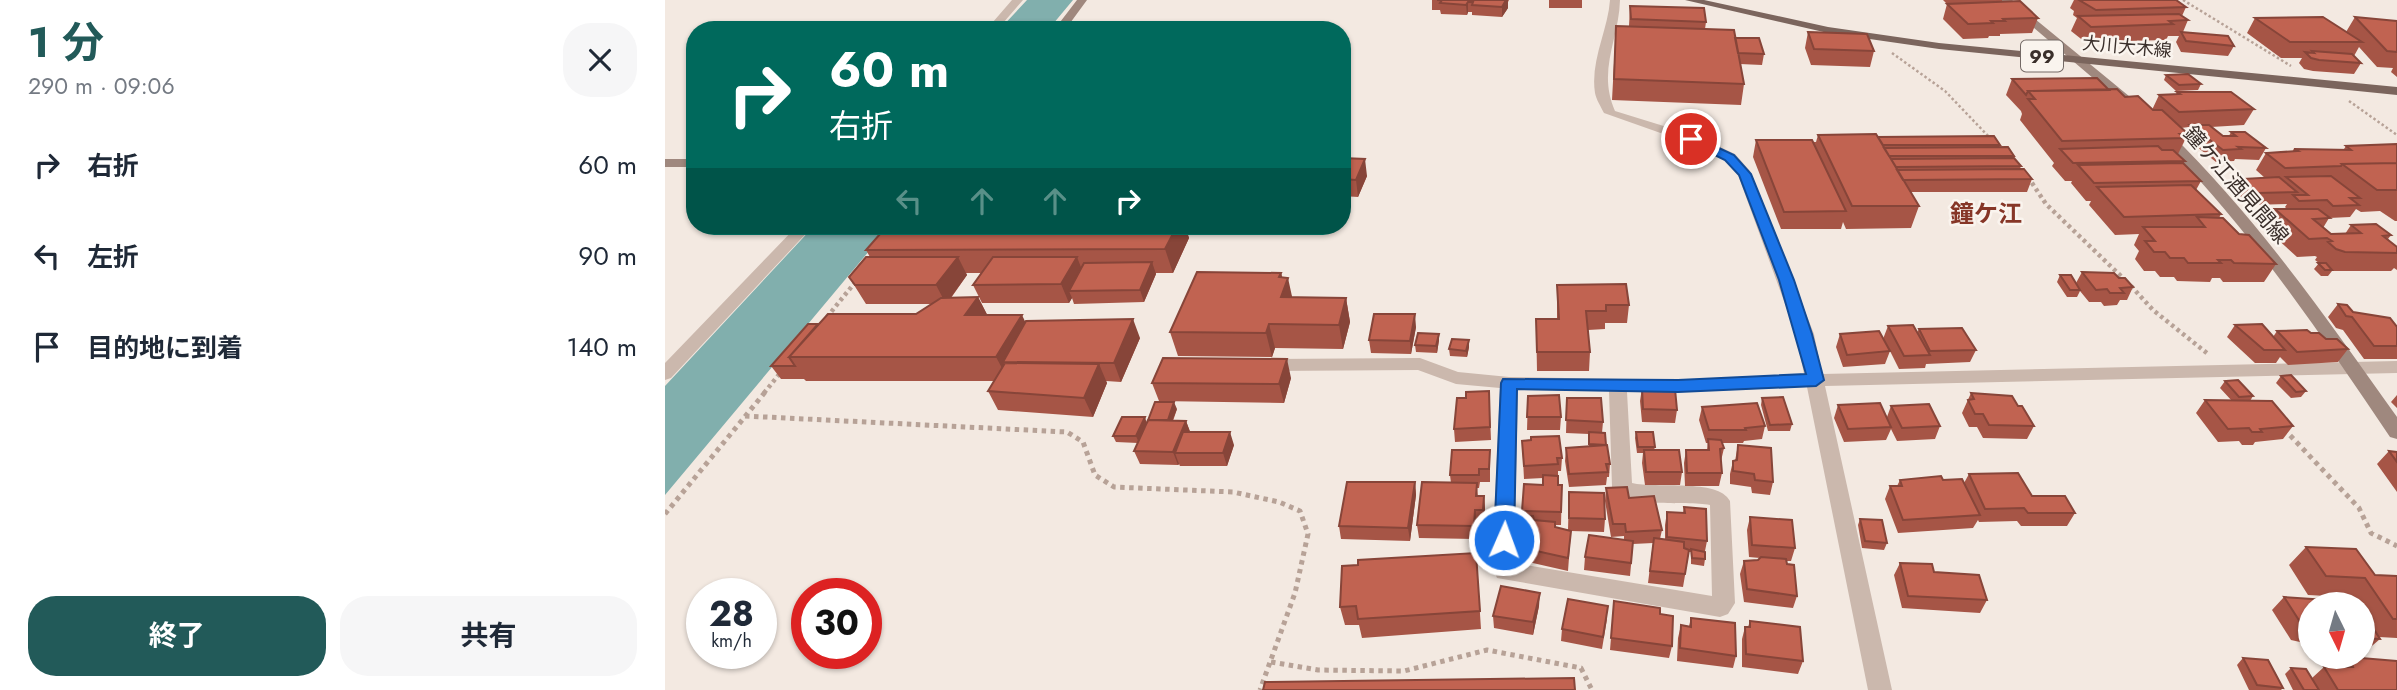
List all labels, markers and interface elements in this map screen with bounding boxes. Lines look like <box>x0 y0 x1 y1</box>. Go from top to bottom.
text: 1 分 <box>28 12 104 73</box>
button: close <box>563 23 637 97</box>
street label: 大川大木線 <box>2081 30 2173 64</box>
text: 60 m <box>829 35 949 105</box>
road number: 99 <box>2021 40 2063 72</box>
icon: right <box>714 49 805 140</box>
text: 290 m · 09:06 <box>28 69 175 103</box>
text: 右折 <box>829 103 893 149</box>
pin <box>1661 109 1721 169</box>
icon: arrive <box>1672 120 1710 158</box>
street label: 鐘ケ江酒見間線 <box>2176 120 2296 250</box>
icon: right <box>28 146 66 184</box>
text: 60 m <box>578 146 637 184</box>
text: 右折 <box>87 147 139 185</box>
icon: left <box>890 182 928 220</box>
icon: ahead <box>963 182 1001 220</box>
icon: ahead <box>1036 182 1074 220</box>
icon: right <box>1109 182 1147 220</box>
district label: 鐘ケ江 <box>1950 196 2022 231</box>
icon: left <box>28 237 66 275</box>
text: 90 m <box>578 237 637 275</box>
text: 左折 <box>87 238 139 276</box>
icon: arrive <box>28 328 66 366</box>
text: 140 m <box>566 328 637 366</box>
text: 目的地に到着 <box>87 329 243 367</box>
position arrow <box>1467 503 1541 577</box>
speed limit sign: 30 <box>791 578 882 669</box>
text: 28 <box>709 589 754 639</box>
north arrow <box>2298 592 2375 668</box>
map controls <box>2298 592 2375 669</box>
button: 終了 <box>28 596 326 676</box>
button: 共有 <box>340 596 637 676</box>
text: km/h <box>711 628 752 654</box>

